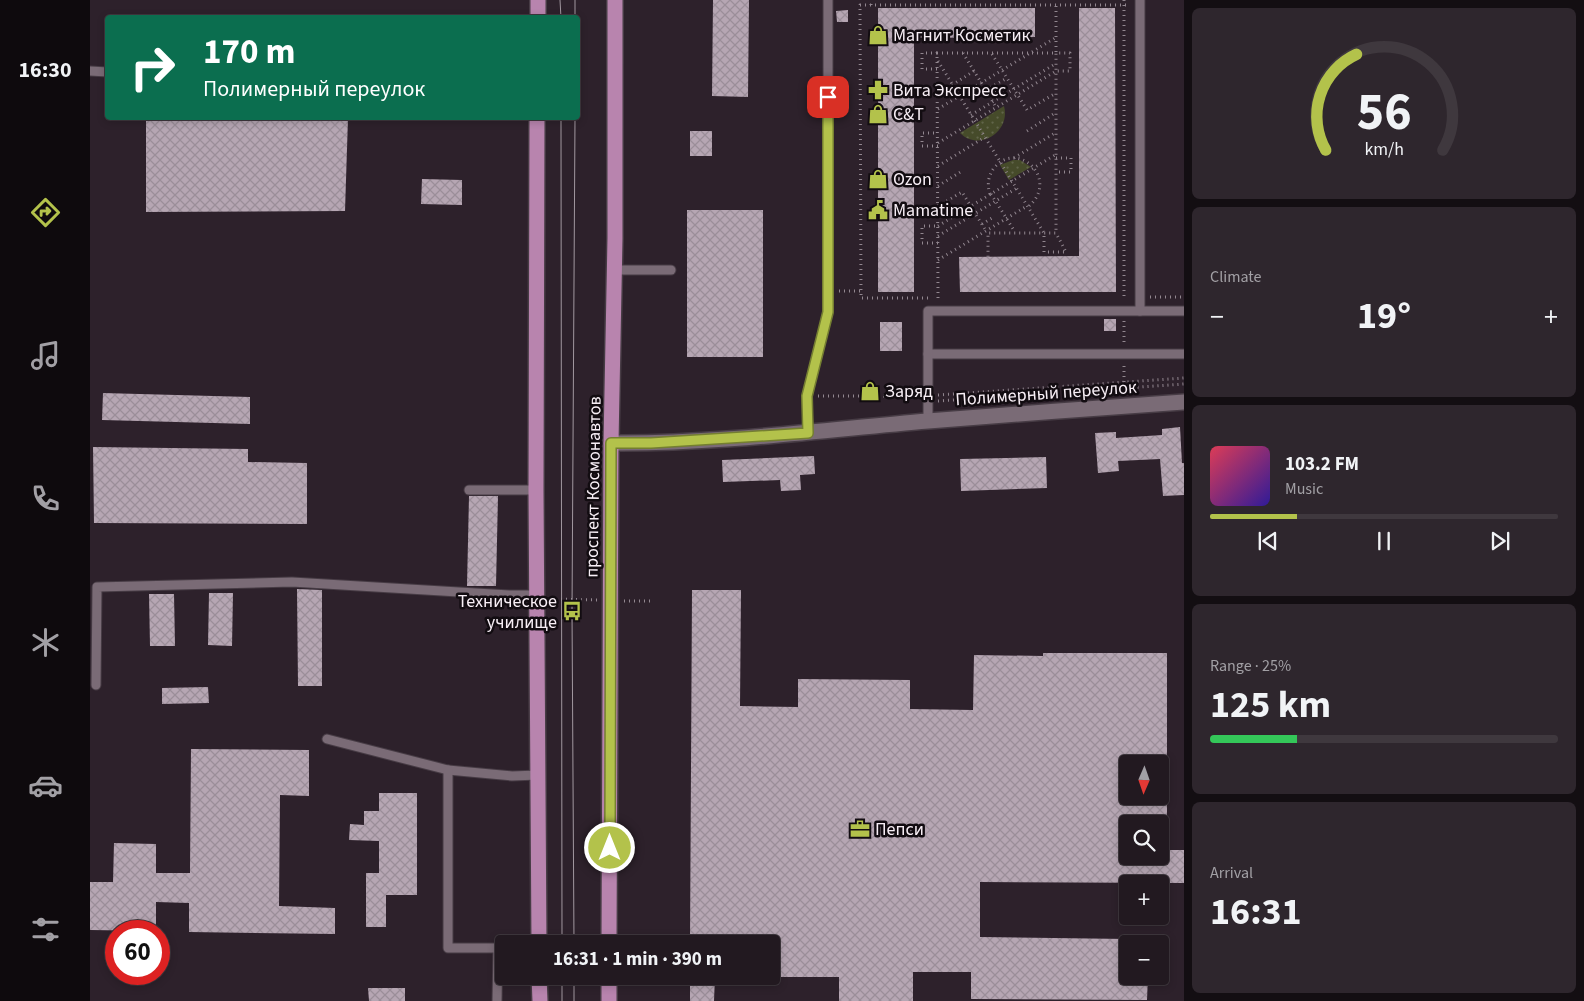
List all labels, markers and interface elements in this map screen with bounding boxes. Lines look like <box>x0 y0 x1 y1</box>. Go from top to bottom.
place label: Магнит Косметик <box>893 23 1031 48</box>
shop icon: Магнит Косметик <box>867 24 889 46</box>
text: 170 m <box>203 27 295 77</box>
icon: right <box>120 35 185 100</box>
text: 16:30 <box>18 54 72 86</box>
text: Полимерный переулок <box>203 73 425 105</box>
pin <box>807 76 849 118</box>
text: 56 <box>1357 76 1411 150</box>
place label: Вита Экспресс <box>893 78 1006 103</box>
pharmacy icon: Вита Экспресс <box>867 79 889 101</box>
icon: arrive <box>814 83 842 111</box>
place label: С&Т <box>893 102 924 127</box>
shop icon: С&Т <box>867 103 889 125</box>
text: km/h <box>1364 137 1404 162</box>
place label: Ozon <box>893 167 932 192</box>
shop icon: Ozon <box>867 168 889 190</box>
icon: directions <box>28 195 63 230</box>
place label: Mamatime <box>893 198 973 223</box>
public building icon: Mamatime <box>867 199 889 221</box>
text: Climate <box>1210 266 1261 288</box>
text: 19° <box>1357 289 1411 343</box>
text: − <box>1210 297 1224 337</box>
text: + <box>1544 297 1558 337</box>
icon: music <box>28 338 63 373</box>
street label: Полимерный переулок <box>954 375 1138 412</box>
place label: Заряд <box>885 379 933 404</box>
shop icon: Заряд <box>859 380 881 402</box>
street label: проспект Космонавтов <box>579 396 608 578</box>
text: 103.2 FM <box>1285 451 1359 478</box>
text: Music <box>1285 478 1323 500</box>
icon: phone <box>28 481 63 516</box>
icon: previous <box>1254 527 1282 555</box>
icon: pause <box>1370 527 1398 555</box>
icon: next <box>1486 527 1514 555</box>
place label: Техническое училище <box>458 589 557 635</box>
bus stop icon: Техническое училище <box>561 600 583 622</box>
icon: climate <box>28 625 63 660</box>
text: Range · 25% <box>1210 655 1291 677</box>
text: 125 km <box>1210 678 1331 732</box>
north arrow <box>1119 755 1169 805</box>
map controls <box>1119 755 1169 985</box>
icon: car <box>28 768 63 803</box>
button: search <box>1119 815 1169 865</box>
place label: Пепси <box>875 817 924 842</box>
office icon: Пепси <box>849 818 871 840</box>
position arrow <box>583 821 635 873</box>
text: Arrival <box>1210 862 1253 884</box>
button: + <box>1119 875 1169 925</box>
text: 16:31 <box>1210 885 1302 939</box>
icon: filters <box>28 912 63 947</box>
speed limit sign: 60 <box>105 920 170 985</box>
button: − <box>1119 935 1169 985</box>
text: 16:31 · 1 min · 390 m <box>553 946 722 973</box>

